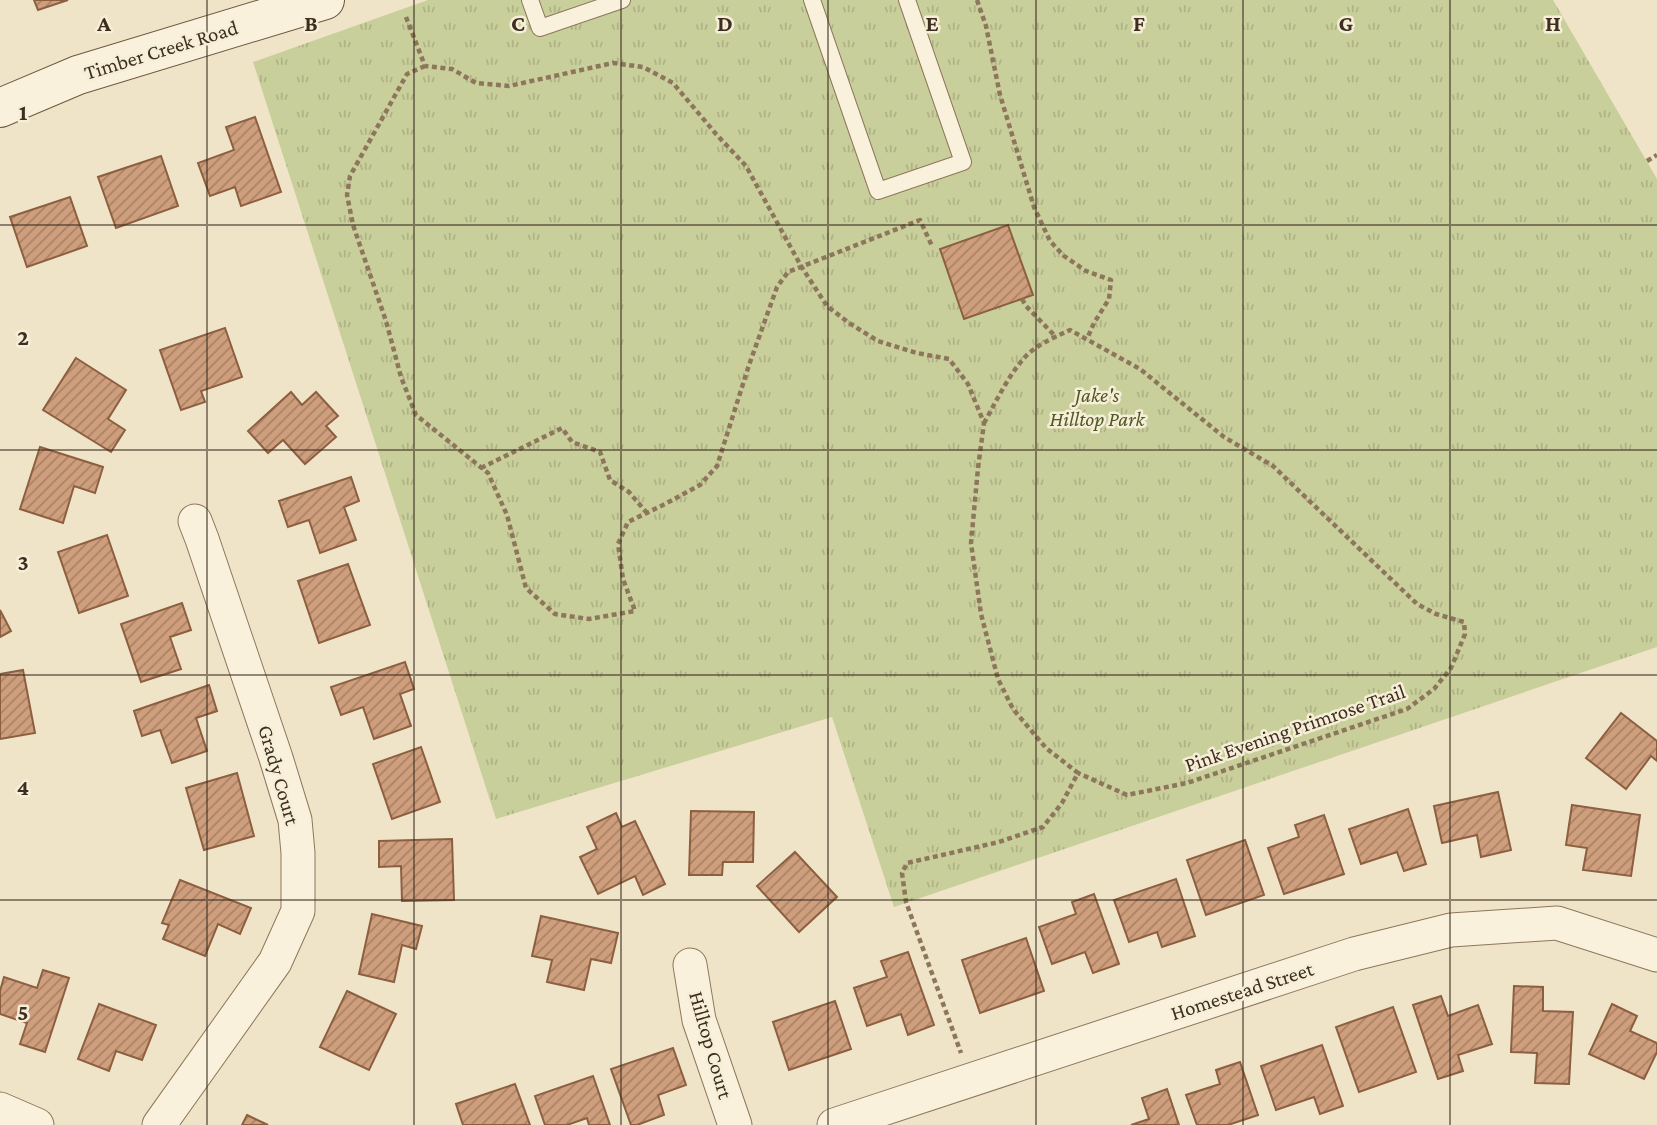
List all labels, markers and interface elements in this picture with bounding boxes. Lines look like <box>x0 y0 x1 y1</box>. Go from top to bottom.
text: A <box>96 10 111 36</box>
text: B <box>304 10 318 36</box>
text: C <box>511 10 525 36</box>
text: D <box>717 10 733 36</box>
text: E <box>925 10 939 36</box>
text: F <box>1133 10 1145 36</box>
text: G <box>1339 10 1354 36</box>
text: H <box>1545 10 1561 36</box>
street label: Timber Creek Road <box>81 15 241 85</box>
text: 1 <box>19 99 28 125</box>
text: 2 <box>17 324 29 350</box>
park label: Jake's Hilltop Park <box>1049 383 1145 431</box>
text: 3 <box>17 549 29 575</box>
street label: Pink Evening Primrose Trail <box>1182 679 1408 777</box>
street label: Grady Court <box>253 722 305 829</box>
text: 4 <box>17 774 29 800</box>
street label: Homestead Street <box>1168 956 1317 1025</box>
street label: Hilltop Court <box>684 988 738 1103</box>
text: 5 <box>17 999 29 1025</box>

